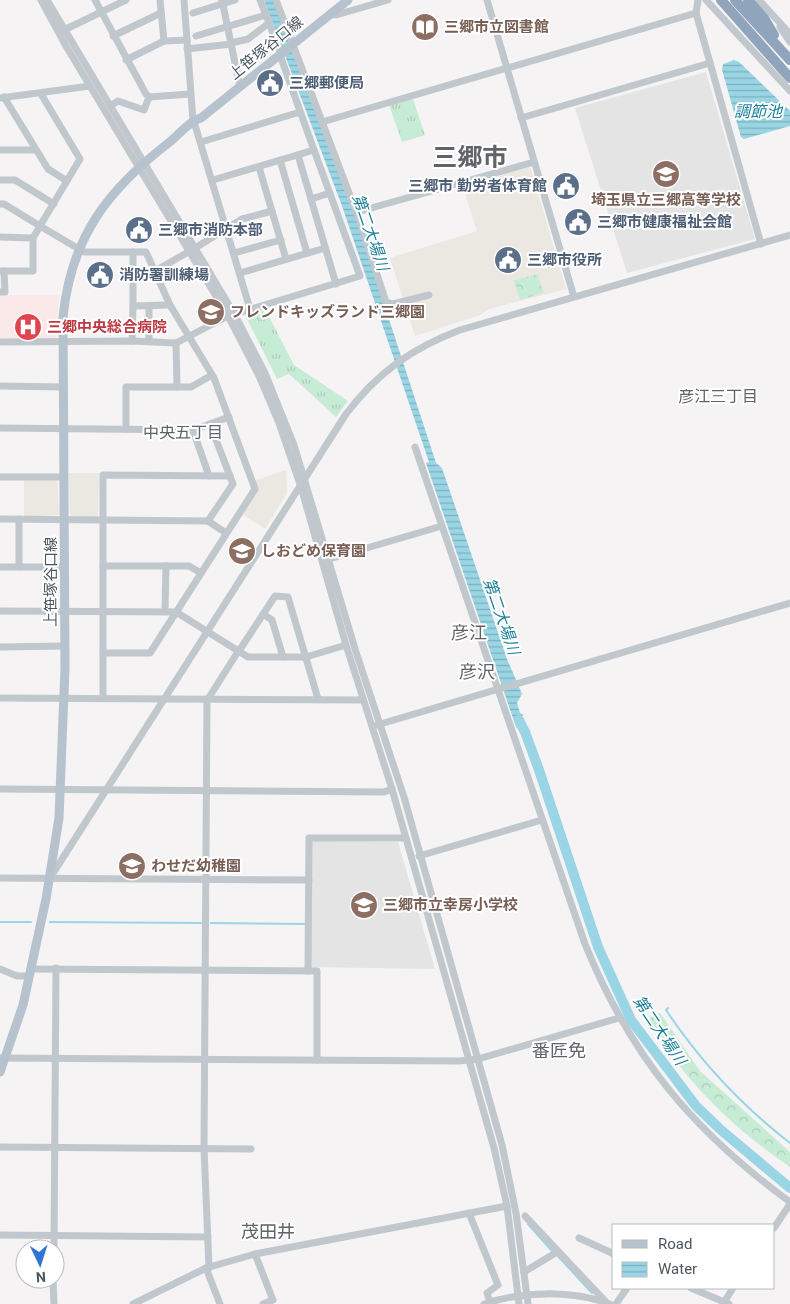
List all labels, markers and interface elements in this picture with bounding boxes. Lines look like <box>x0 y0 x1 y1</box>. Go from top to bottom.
library icon: 三郷市立図書館 <box>410 12 440 42</box>
street label: 上笹塚谷口線 <box>225 13 307 83</box>
place label: 三郷市立図書館 <box>444 18 549 36</box>
public building icon: 三郷郵便局 <box>255 68 285 98</box>
place label: 三郷郵便局 <box>289 74 364 92</box>
water label: 調節池 <box>734 102 784 121</box>
district label: 三郷市 <box>432 143 508 172</box>
school or university icon: 埼玉県立三郷高等学校 <box>651 159 681 189</box>
public building icon: 三郷市 勤労者体育館 <box>551 171 581 201</box>
place label: 三郷市 勤労者体育館 <box>408 177 547 195</box>
water label: 第二大場川 <box>349 191 393 275</box>
place label: 埼玉県立三郷高等学校 <box>591 191 741 209</box>
public building icon: 三郷市健康福祉会館 <box>563 207 593 237</box>
place label: 三郷市健康福祉会館 <box>597 213 732 231</box>
public building icon: 三郷市消防本部 <box>124 215 154 245</box>
place label: 三郷市消防本部 <box>158 221 263 239</box>
public building icon: 三郷市役所 <box>493 245 523 275</box>
place label: 三郷市役所 <box>527 251 602 269</box>
public building icon: 消防署訓練場 <box>85 260 115 290</box>
place label: 消防署訓練場 <box>119 266 209 284</box>
school or university icon: フレンドキッズランド三郷園 <box>196 297 226 327</box>
place label: フレンドキッズランド三郷園 <box>230 303 425 321</box>
hospital icon: 三郷中央総合病院 <box>13 312 43 342</box>
place label: 三郷中央総合病院 <box>47 318 167 336</box>
district label: 彦江三丁目 <box>678 387 758 406</box>
district label: 中央五丁目 <box>143 423 223 442</box>
school or university icon: しおどめ保育園 <box>227 536 257 566</box>
street label: 上笹塚谷口線 <box>42 537 60 627</box>
place label: しおどめ保育園 <box>261 542 366 560</box>
water label: 第二大場川 <box>480 575 524 659</box>
district label: 彦江 <box>451 622 487 643</box>
district label: 彦沢 <box>459 661 495 682</box>
school or university icon: わせだ幼稚園 <box>117 851 147 881</box>
place label: わせだ幼稚園 <box>151 857 241 875</box>
school or university icon: 三郷市立幸房小学校 <box>349 890 379 920</box>
place label: 三郷市立幸房小学校 <box>383 896 518 914</box>
water label: 第二大場川 <box>629 992 691 1070</box>
district label: 番匠免 <box>532 1040 586 1061</box>
district label: 茂田井 <box>241 1221 295 1242</box>
legend <box>612 1224 775 1289</box>
text: Road <box>658 1235 692 1253</box>
north arrow <box>15 1239 65 1289</box>
text: Water <box>658 1260 697 1278</box>
text: N <box>35 1269 46 1285</box>

